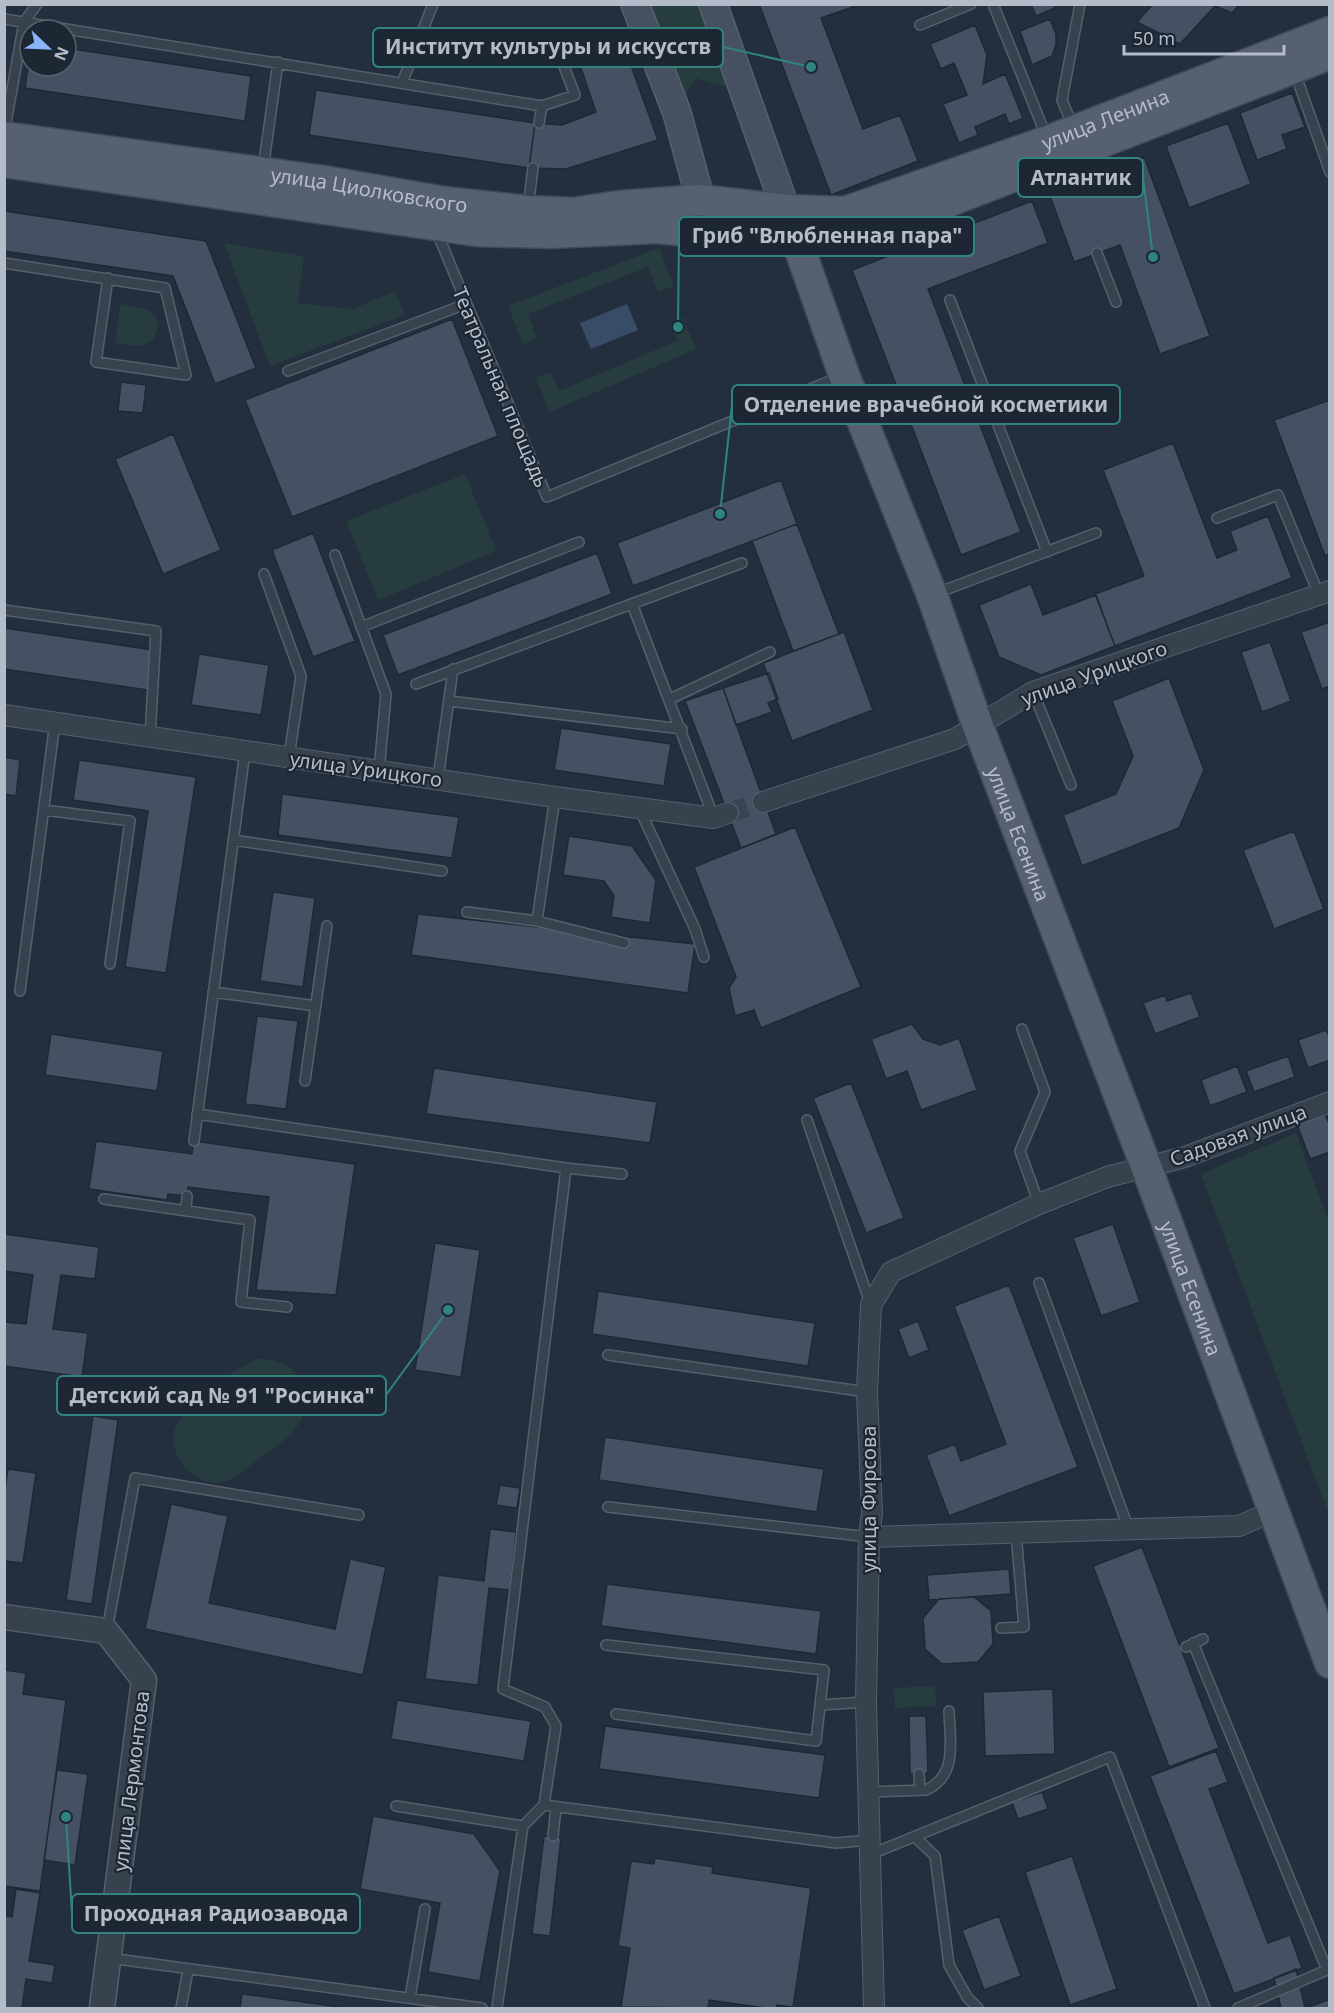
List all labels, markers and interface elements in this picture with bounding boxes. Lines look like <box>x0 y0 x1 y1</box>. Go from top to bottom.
north arrow <box>18 18 78 78</box>
scale bar <box>1124 18 1284 56</box>
text: 50 m <box>1133 26 1175 50</box>
callout: Институт культуры и искусств <box>373 28 723 67</box>
text: Институт культуры и искусств <box>385 32 711 60</box>
text: N <box>49 44 74 64</box>
street label: улица Ленина <box>1038 82 1173 156</box>
callout: Атлантик <box>1018 158 1143 197</box>
street label: улица Циолковского <box>269 160 469 218</box>
text: Атлантик <box>1031 163 1132 191</box>
callout: Гриб "Влюбленная пара" <box>679 217 974 256</box>
text: Гриб "Влюбленная пара" <box>692 221 962 249</box>
street label: Театральная площадь <box>446 283 556 491</box>
callout: Отделение врачебной косметики <box>732 385 1120 424</box>
text: Отделение врачебной косметики <box>744 390 1108 418</box>
street label: улица Урицкого <box>1017 634 1171 712</box>
street label: улица Урицкого <box>288 745 444 793</box>
street label: улица Есенина <box>981 763 1057 905</box>
street label: Садовая улица <box>1166 1098 1310 1172</box>
street label: улица Есенина <box>1154 1217 1229 1359</box>
callout: Детский сад № 91 "Росинка" <box>57 1376 386 1415</box>
text: Детский сад № 91 "Росинка" <box>69 1381 375 1409</box>
street label: улица Фирсова <box>855 1426 882 1572</box>
street label: улица Лермонтова <box>107 1689 155 1873</box>
callout: Проходная Радиозавода <box>72 1894 360 1933</box>
text: Проходная Радиозавода <box>84 1899 348 1927</box>

